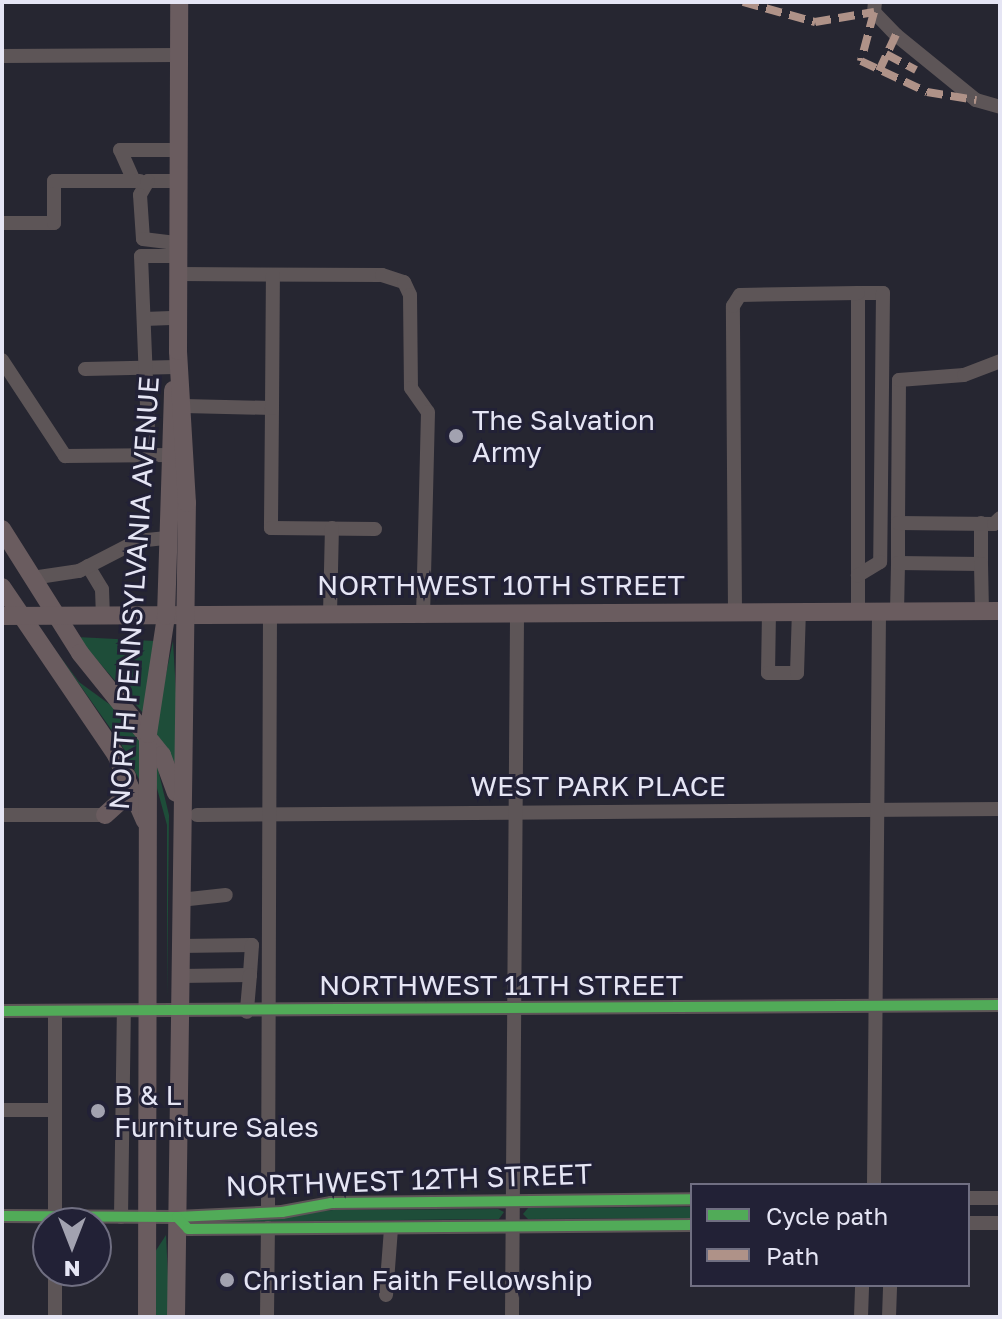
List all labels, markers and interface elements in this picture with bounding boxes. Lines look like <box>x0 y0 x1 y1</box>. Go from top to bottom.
street label: NORTH PENNSYLVANIA AVENUE <box>102 375 166 811</box>
place label: The Salvation Army <box>472 403 655 469</box>
marker: The Salvation Army <box>447 427 465 445</box>
street label: NORTHWEST 10TH STREET <box>317 568 685 602</box>
street label: WEST PARK PLACE <box>470 769 726 803</box>
street label: NORTHWEST 11TH STREET <box>319 968 683 1002</box>
place label: B & L Furniture Sales <box>114 1078 319 1144</box>
marker: B & L Furniture Sales <box>89 1102 107 1120</box>
street label: NORTHWEST 12TH STREET <box>225 1157 593 1203</box>
legend <box>690 1183 970 1287</box>
text: Cycle path <box>766 1201 888 1230</box>
north arrow <box>32 1207 112 1287</box>
text: Path <box>766 1241 819 1270</box>
text: N <box>64 1256 80 1283</box>
place label: Christian Faith Fellowship <box>243 1263 592 1297</box>
marker: Christian Faith Fellowship <box>218 1271 236 1289</box>

